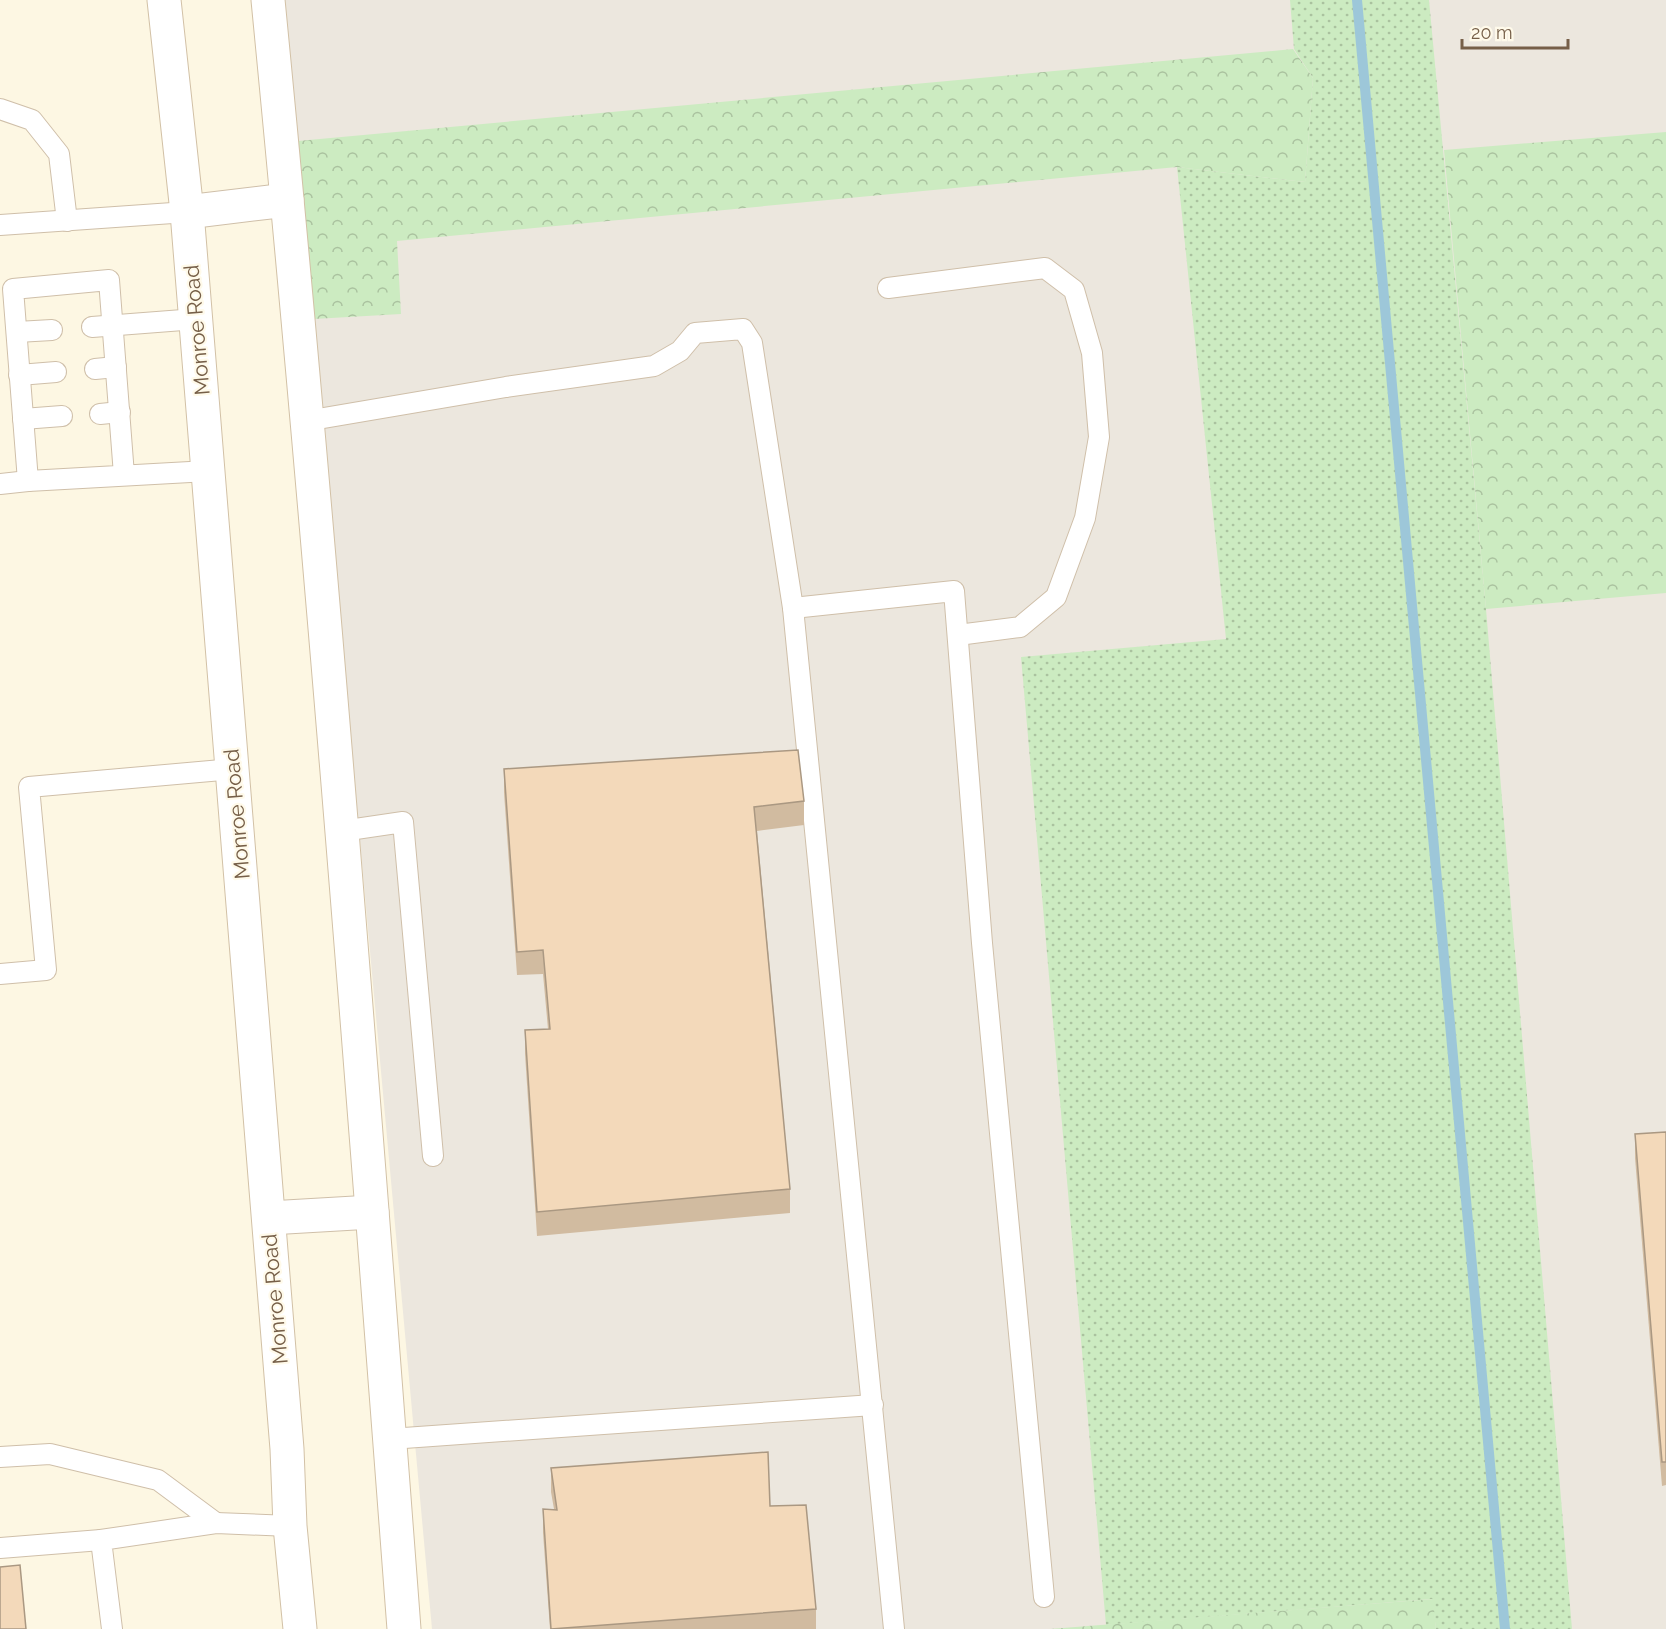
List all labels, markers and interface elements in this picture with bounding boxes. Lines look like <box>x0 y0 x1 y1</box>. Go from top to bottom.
scale bar <box>1462 12 1568 50</box>
text: 20 m <box>1471 22 1513 43</box>
street label: Monroe Road <box>178 264 215 396</box>
street label: Monroe Road <box>218 748 255 880</box>
street label: Monroe Road <box>256 1233 293 1365</box>

